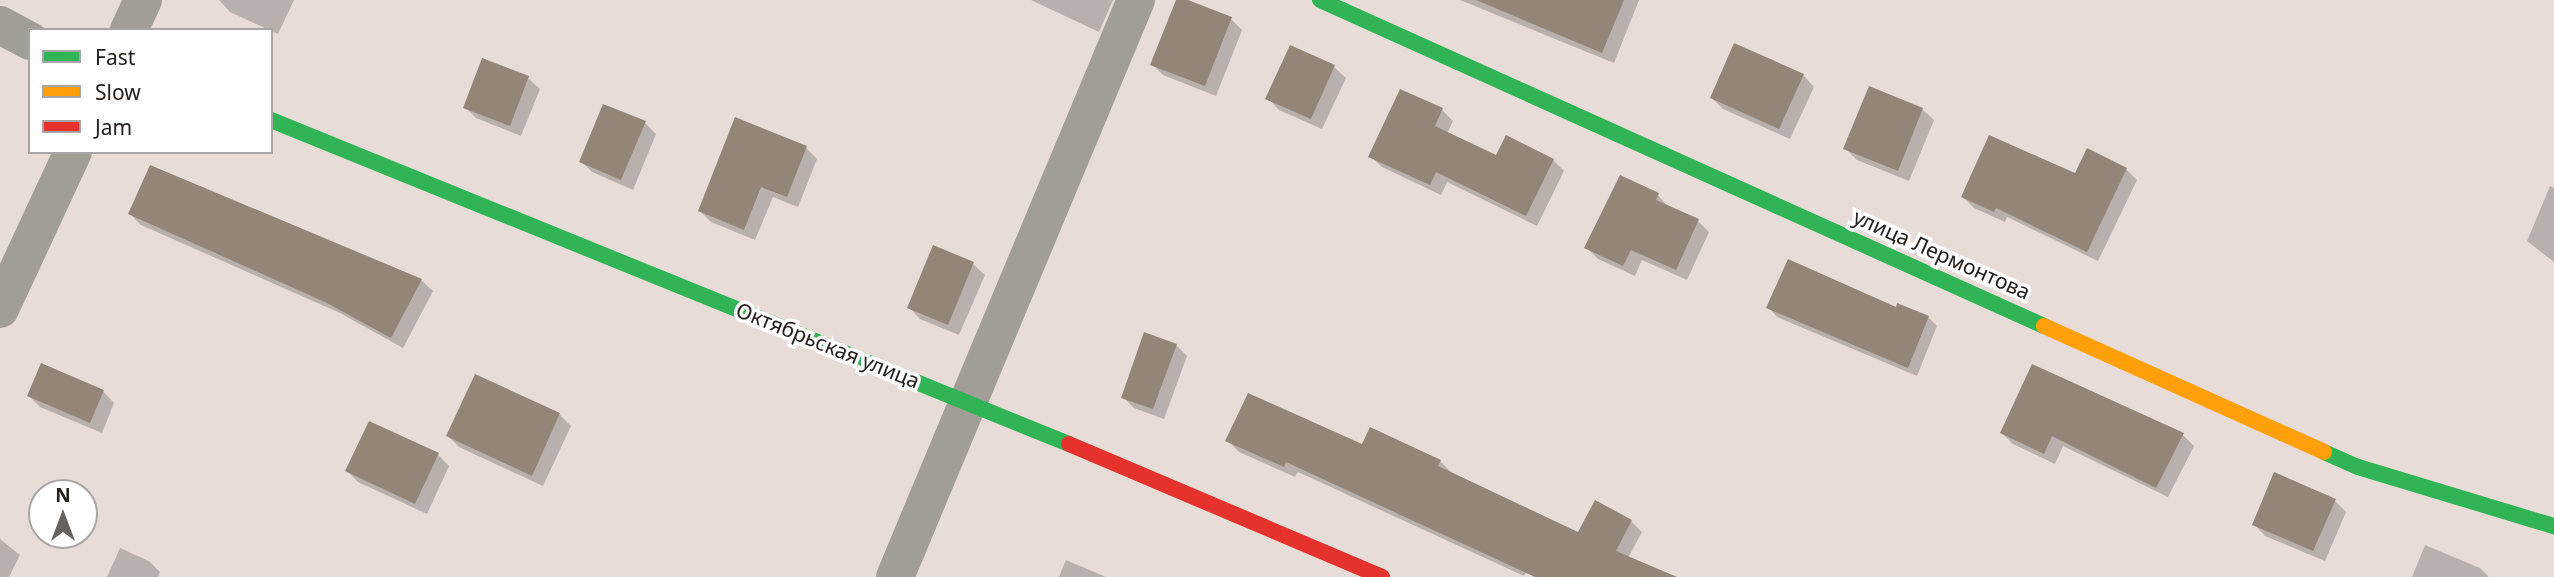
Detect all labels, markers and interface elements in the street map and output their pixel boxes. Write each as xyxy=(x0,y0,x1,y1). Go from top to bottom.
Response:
legend xyxy=(28,28,273,154)
text: Fast xyxy=(95,43,135,71)
text: Slow xyxy=(95,78,141,106)
text: Jam xyxy=(95,113,132,141)
street label: улица Лермонтова xyxy=(1850,204,2034,304)
street label: Октябрьская улица xyxy=(733,297,923,393)
north arrow xyxy=(28,479,98,549)
text: N xyxy=(55,482,71,508)

